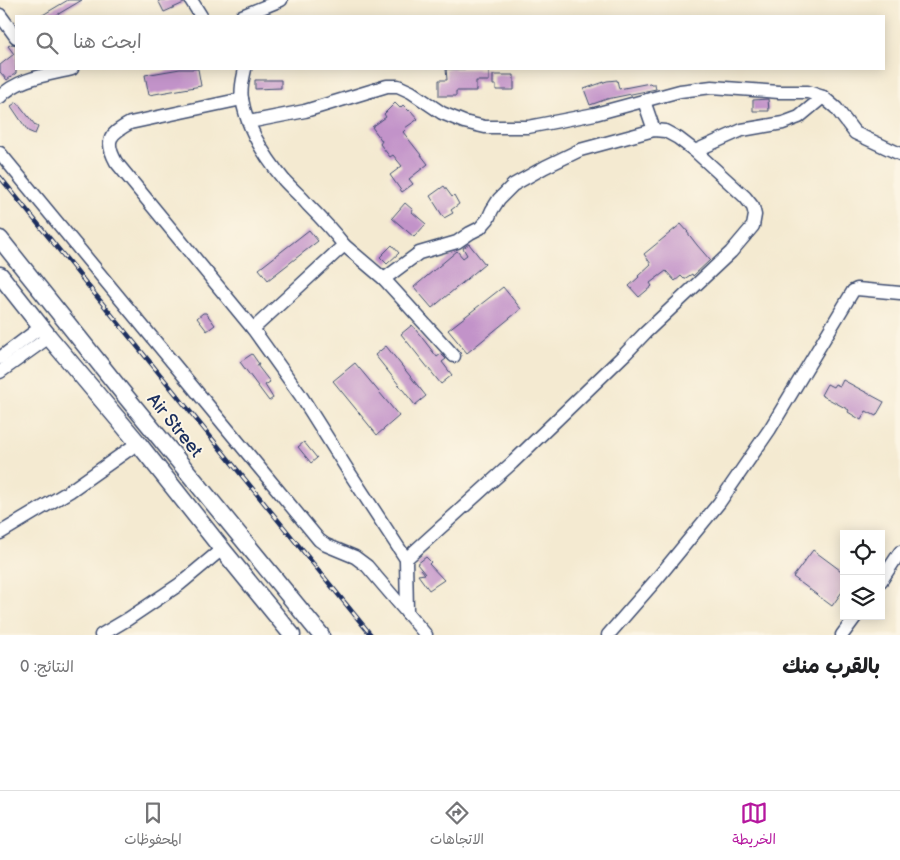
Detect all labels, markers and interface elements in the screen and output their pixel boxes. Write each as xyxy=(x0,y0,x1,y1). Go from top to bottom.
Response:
search box xyxy=(15,15,885,70)
icon: search xyxy=(33,29,61,57)
text: ابحث هنا xyxy=(73,31,142,54)
street label: Air Street xyxy=(143,389,207,462)
map controls xyxy=(840,530,885,620)
button: locate xyxy=(840,530,885,575)
button: layers xyxy=(840,575,885,620)
text: بالقرب منك xyxy=(782,654,880,679)
text: النتائج: 0 xyxy=(20,658,74,677)
tab: المحفوظات xyxy=(124,799,182,852)
tab: الاتجاهات xyxy=(430,799,484,852)
tab: الخريطة xyxy=(732,799,776,852)

